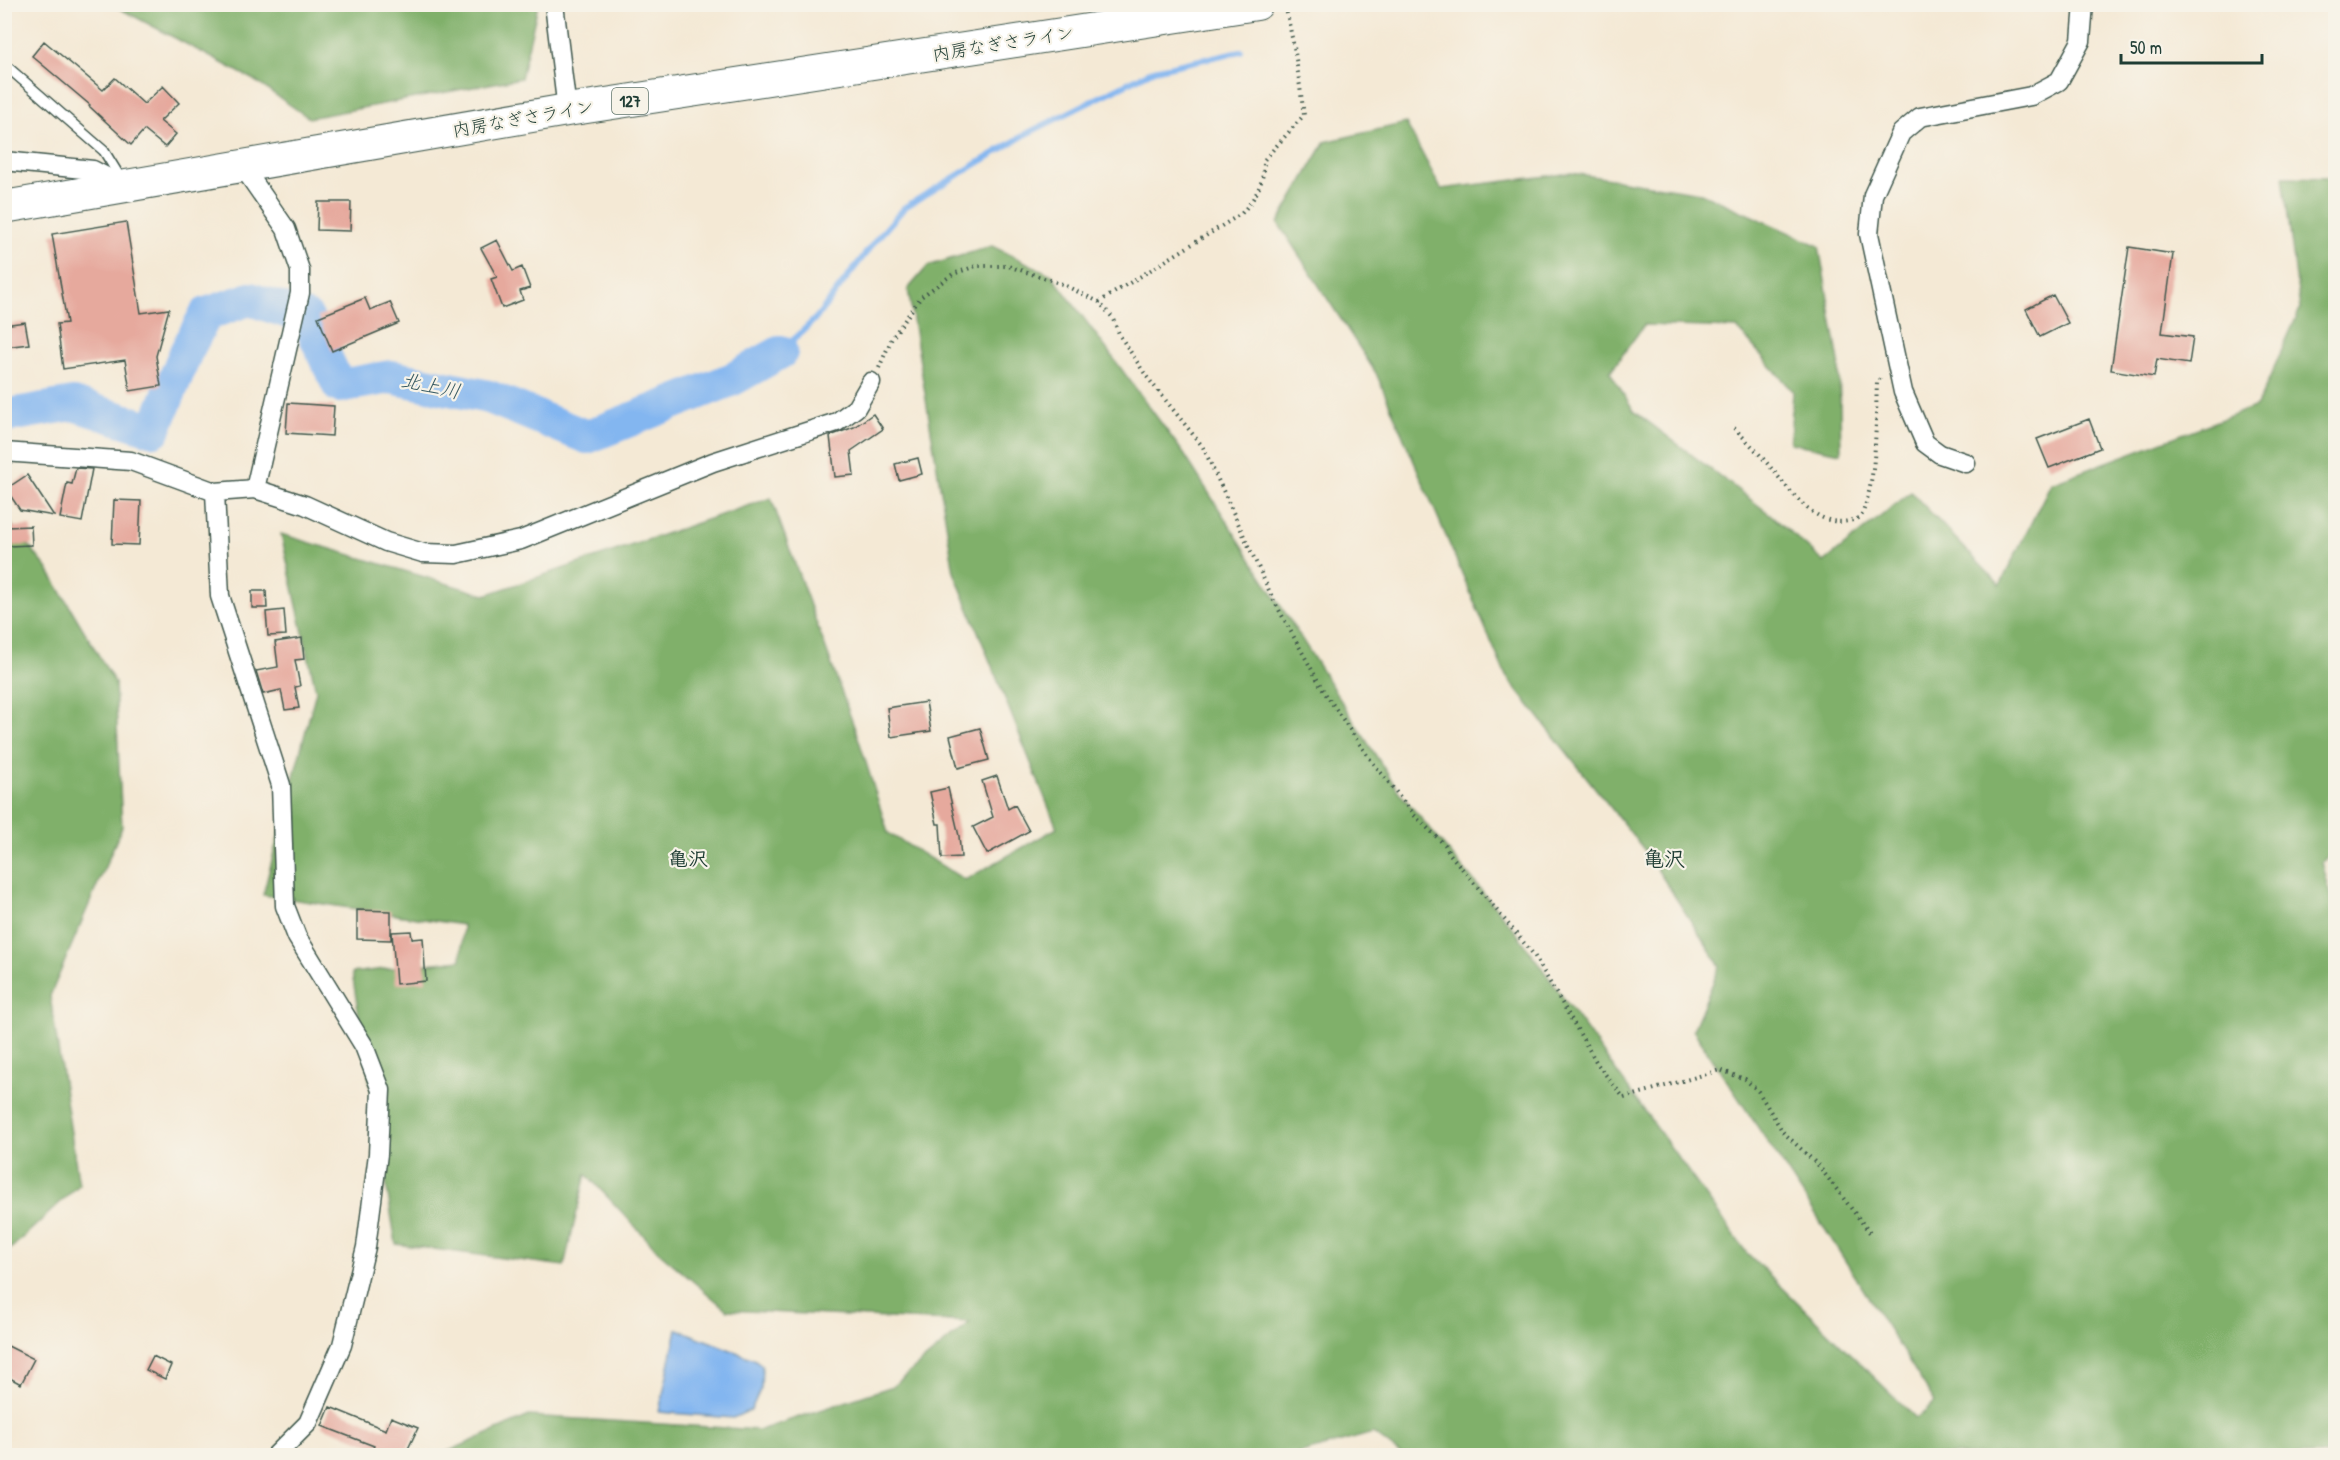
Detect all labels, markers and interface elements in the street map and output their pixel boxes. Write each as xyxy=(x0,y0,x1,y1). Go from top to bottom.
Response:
street label: 内房なぎさライン xyxy=(930,19,1076,67)
scale bar xyxy=(2121,27,2262,65)
text: 50 m xyxy=(2130,35,2162,60)
road number: 127 xyxy=(612,88,648,114)
street label: 内房なぎさライン xyxy=(450,93,596,143)
water label: 北上川 xyxy=(399,366,463,404)
district label: 亀沢 xyxy=(1643,844,1685,873)
district label: 亀沢 xyxy=(668,845,708,872)

